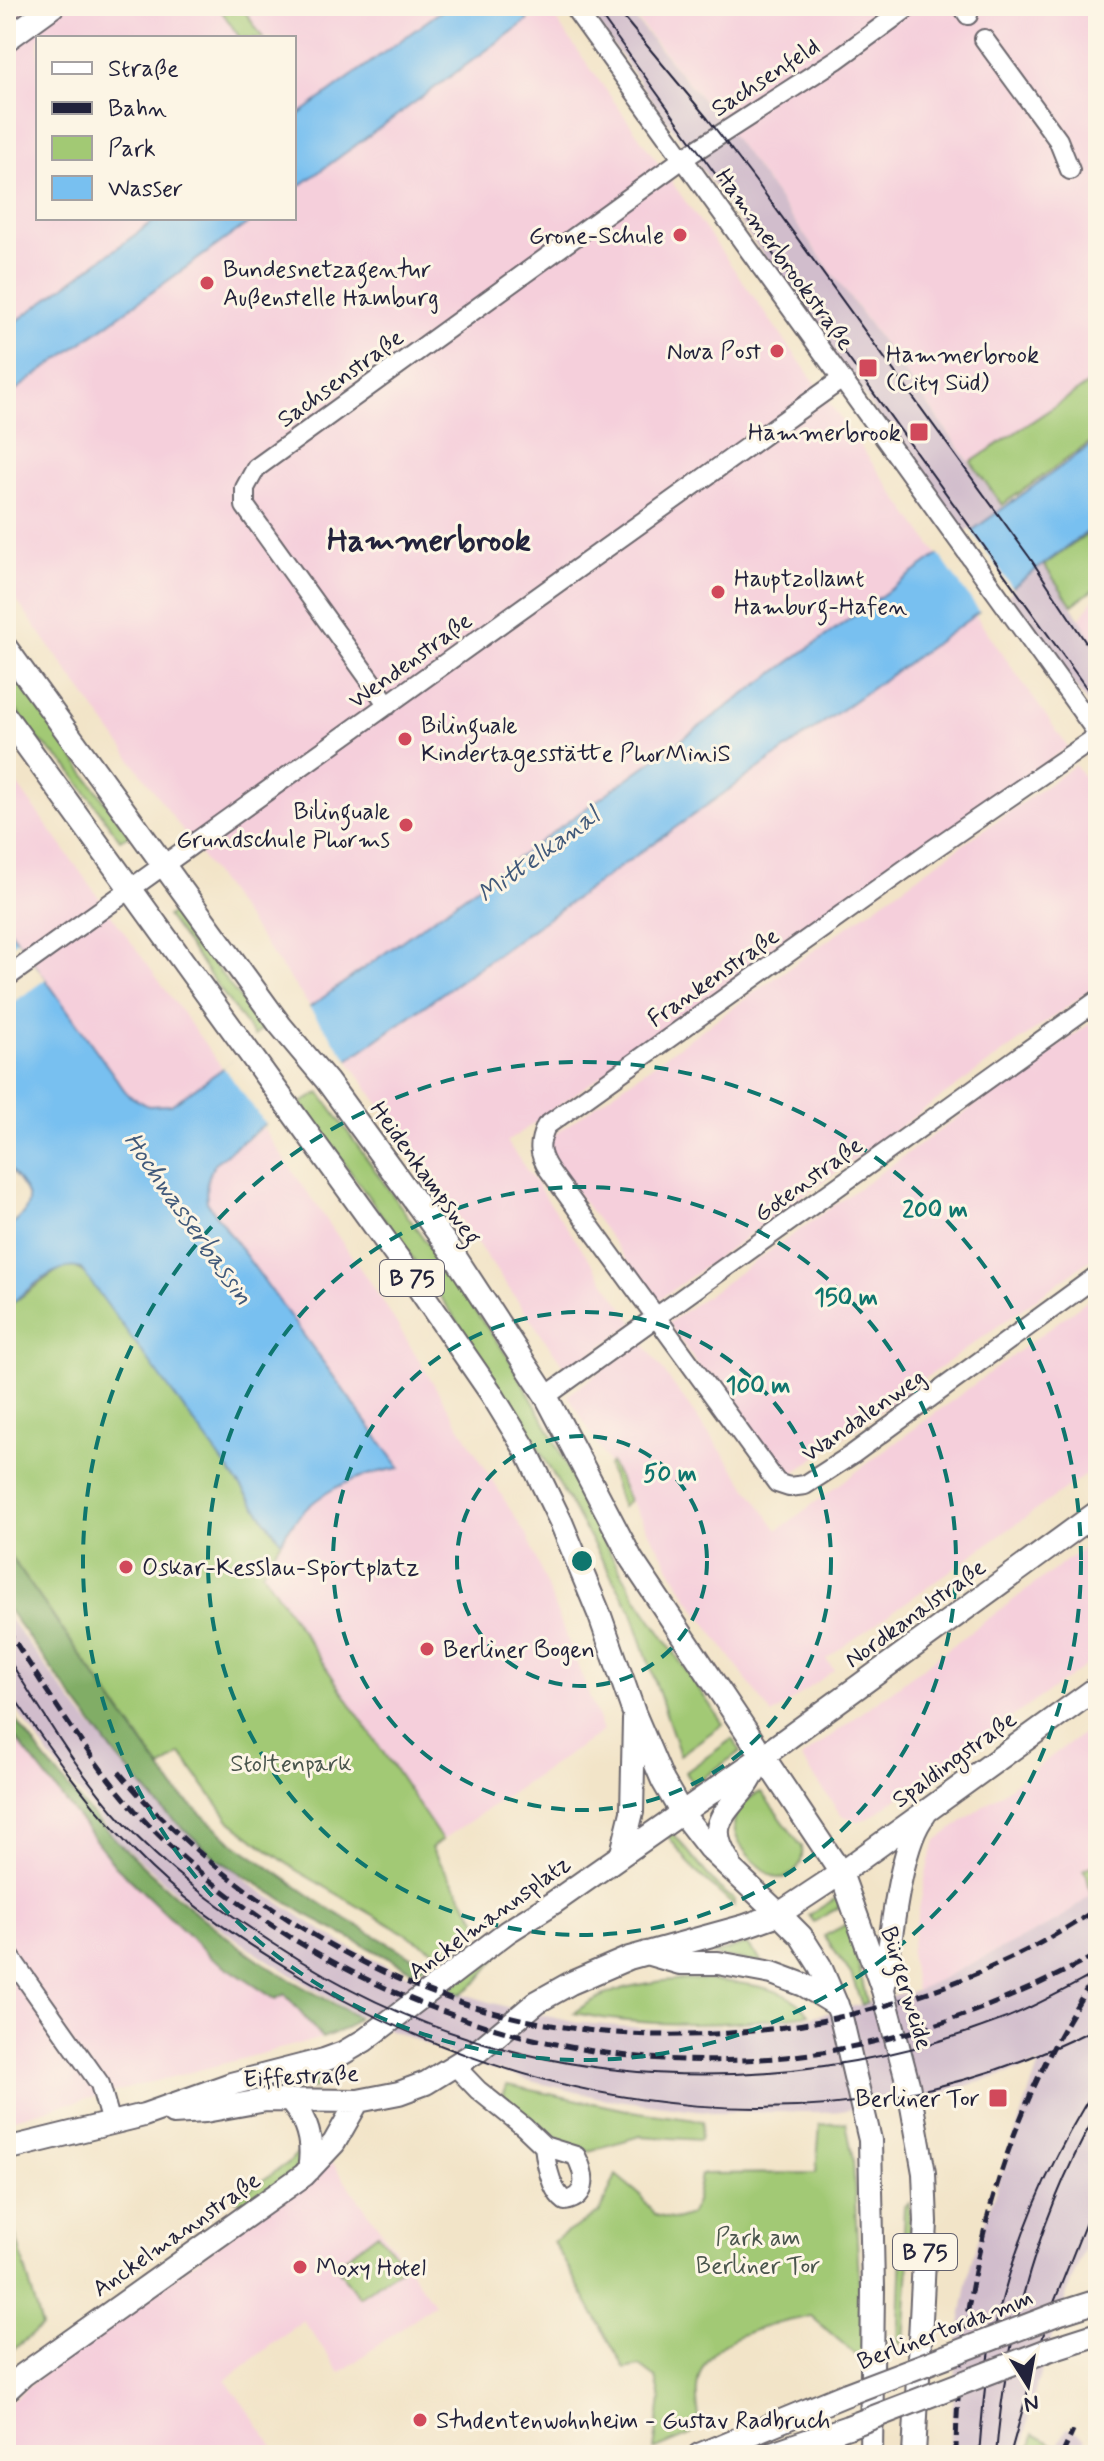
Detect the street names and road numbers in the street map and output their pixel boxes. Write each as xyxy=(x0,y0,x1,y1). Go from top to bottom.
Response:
street label: Sachsenfeld xyxy=(706,32,826,125)
street label: Hammerbrookstraße xyxy=(707,163,860,357)
street label: Sachsenstraße xyxy=(271,323,410,436)
street label: Wendenstraße xyxy=(343,606,479,717)
street label: Frankenstraße xyxy=(642,921,786,1035)
street label: Heidenkampsweg xyxy=(360,1096,488,1254)
street label: Gotenstraße xyxy=(748,1130,870,1230)
road number: B 75 xyxy=(380,1260,444,1296)
street label: Wandalenweg xyxy=(796,1362,932,1470)
street label: Nordkanalstraße xyxy=(839,1552,993,1676)
street label: Spaldingstraße xyxy=(886,1704,1025,1817)
street label: Anckelmannsplatz xyxy=(403,1849,577,1988)
street label: Bürgerweide xyxy=(869,1923,939,2055)
street label: Eiffestraße xyxy=(243,2059,360,2096)
street label: Anckelmannstraße xyxy=(87,2165,267,2305)
road number: B 75 xyxy=(893,2234,957,2270)
street label: Berlinertordamm xyxy=(853,2283,1038,2378)

